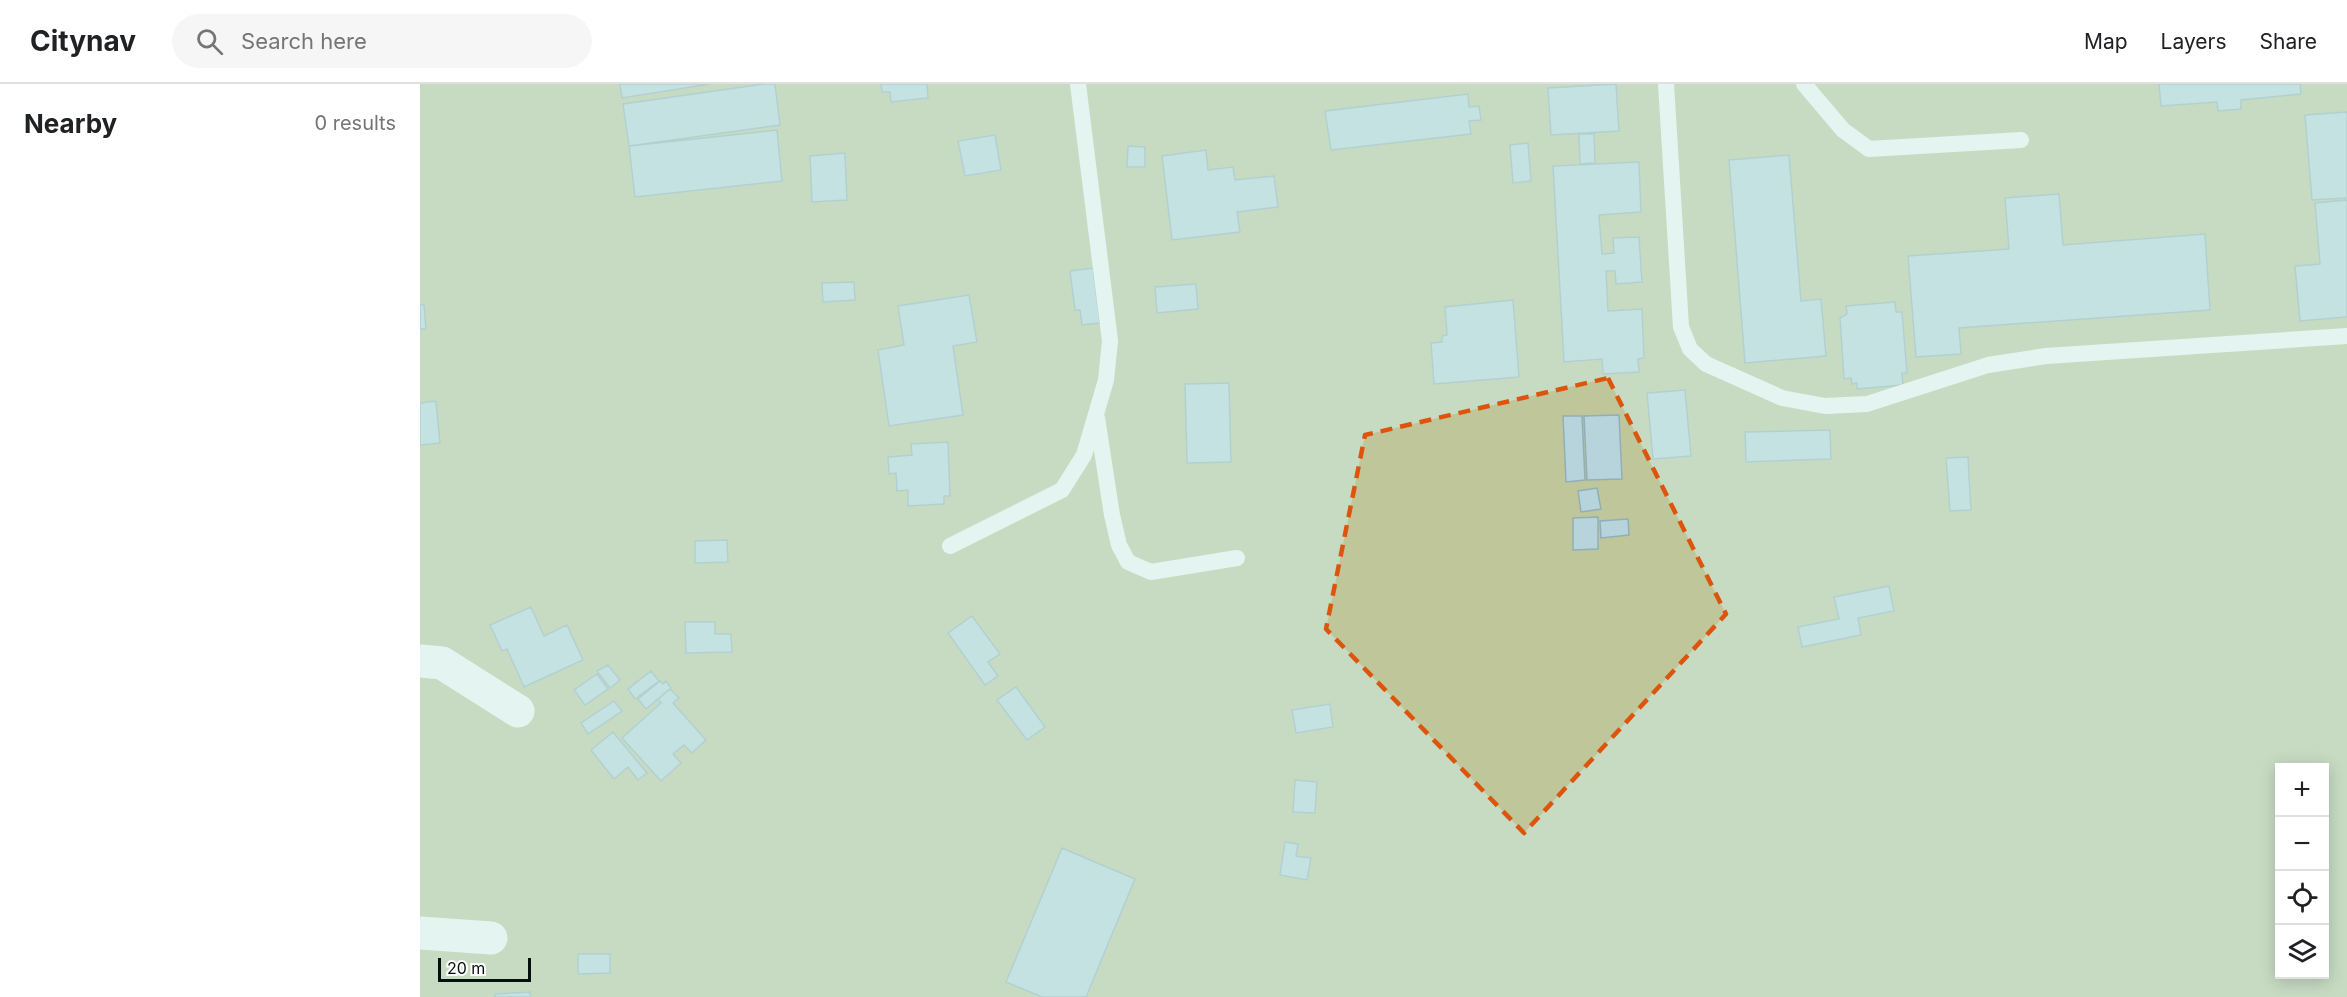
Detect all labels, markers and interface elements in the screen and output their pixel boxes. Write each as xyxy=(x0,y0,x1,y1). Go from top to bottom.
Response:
search box xyxy=(172,14,592,68)
text: Citynav xyxy=(30,24,136,58)
icon: search xyxy=(193,25,226,58)
text: Search here xyxy=(241,28,367,54)
text: Map xyxy=(2084,29,2128,54)
text: Layers xyxy=(2161,29,2227,54)
text: Share xyxy=(2260,29,2317,54)
text: Nearby xyxy=(24,108,117,139)
text: 0 results xyxy=(314,111,396,135)
map controls xyxy=(2275,763,2329,979)
button: + xyxy=(2275,763,2329,817)
button: − xyxy=(2275,817,2329,871)
button: locate xyxy=(2275,871,2329,925)
button: layers xyxy=(2275,925,2329,979)
scale bar xyxy=(438,955,531,982)
text: 20 m xyxy=(447,958,485,978)

